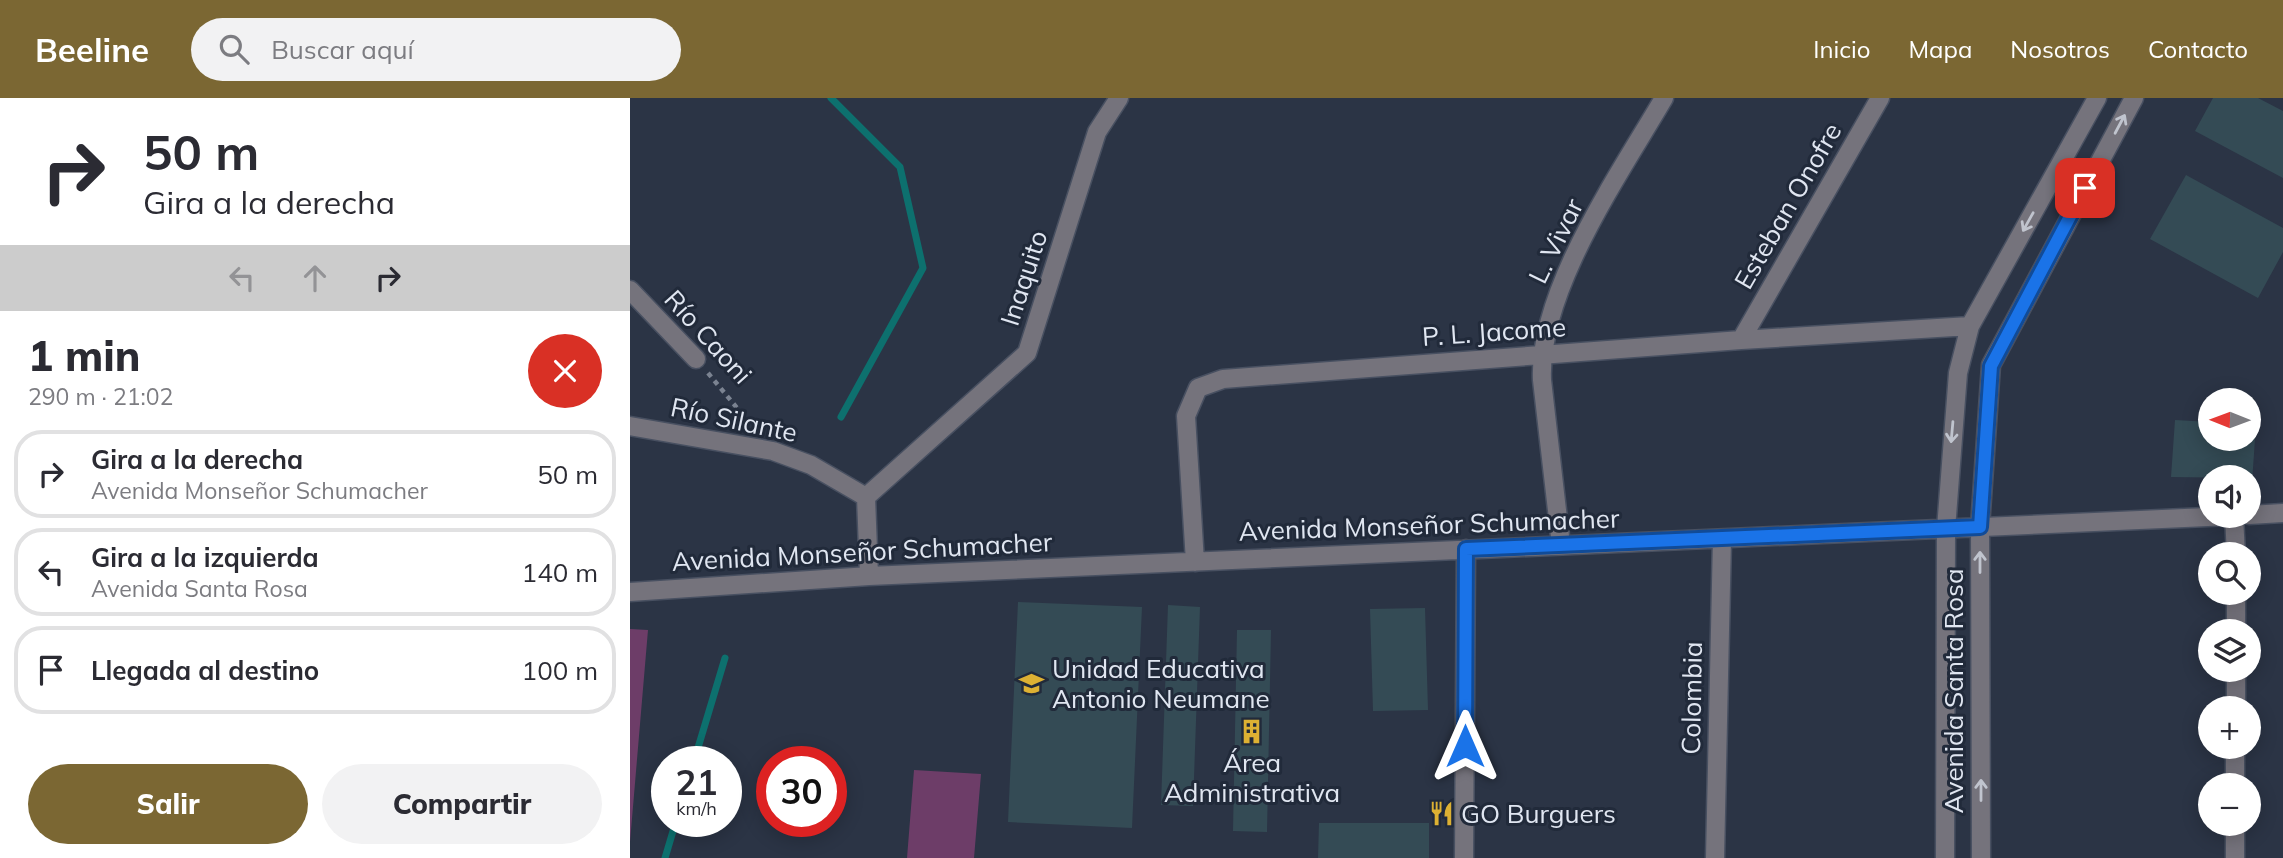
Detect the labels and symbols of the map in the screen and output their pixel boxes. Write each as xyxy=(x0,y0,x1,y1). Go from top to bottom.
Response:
one-way arrow xyxy=(2113,115,2127,135)
street label: Esteban Onofre xyxy=(1727,117,1848,295)
pin xyxy=(2055,158,2115,218)
street label: L. Vivar xyxy=(1521,193,1590,289)
one-way arrow xyxy=(2021,211,2034,232)
street label: Inaquito xyxy=(993,226,1054,330)
street label: Río Caoni xyxy=(658,283,759,390)
street label: P. L. Jacome xyxy=(1421,310,1567,353)
north arrow xyxy=(2198,388,2261,452)
street label: Río Silante xyxy=(668,390,800,449)
one-way arrow xyxy=(1945,421,1958,443)
street label: Avenida Monseñor Schumacher xyxy=(1238,501,1620,548)
street label: Avenida Monseñor Schumacher xyxy=(671,525,1054,578)
one-way arrow xyxy=(1973,551,1987,574)
street label: Avenida Santa Rosa xyxy=(1937,568,1970,814)
street label: Colombia xyxy=(1674,641,1709,755)
place label: Unidad Educativa Antonio Neumane xyxy=(1052,652,1270,715)
school or university icon: Unidad Educativa Antonio Neumane xyxy=(1018,670,1046,698)
position arrow xyxy=(1428,709,1502,783)
building icon: Área Administrativa xyxy=(1238,717,1266,745)
speed limit sign: 30 xyxy=(756,746,847,837)
place label: Área Administrativa xyxy=(1164,746,1340,809)
one-way arrow xyxy=(1974,779,1988,802)
place label: GO Burguers xyxy=(1461,797,1616,830)
restaurant icon: GO Burguers xyxy=(1427,800,1455,828)

